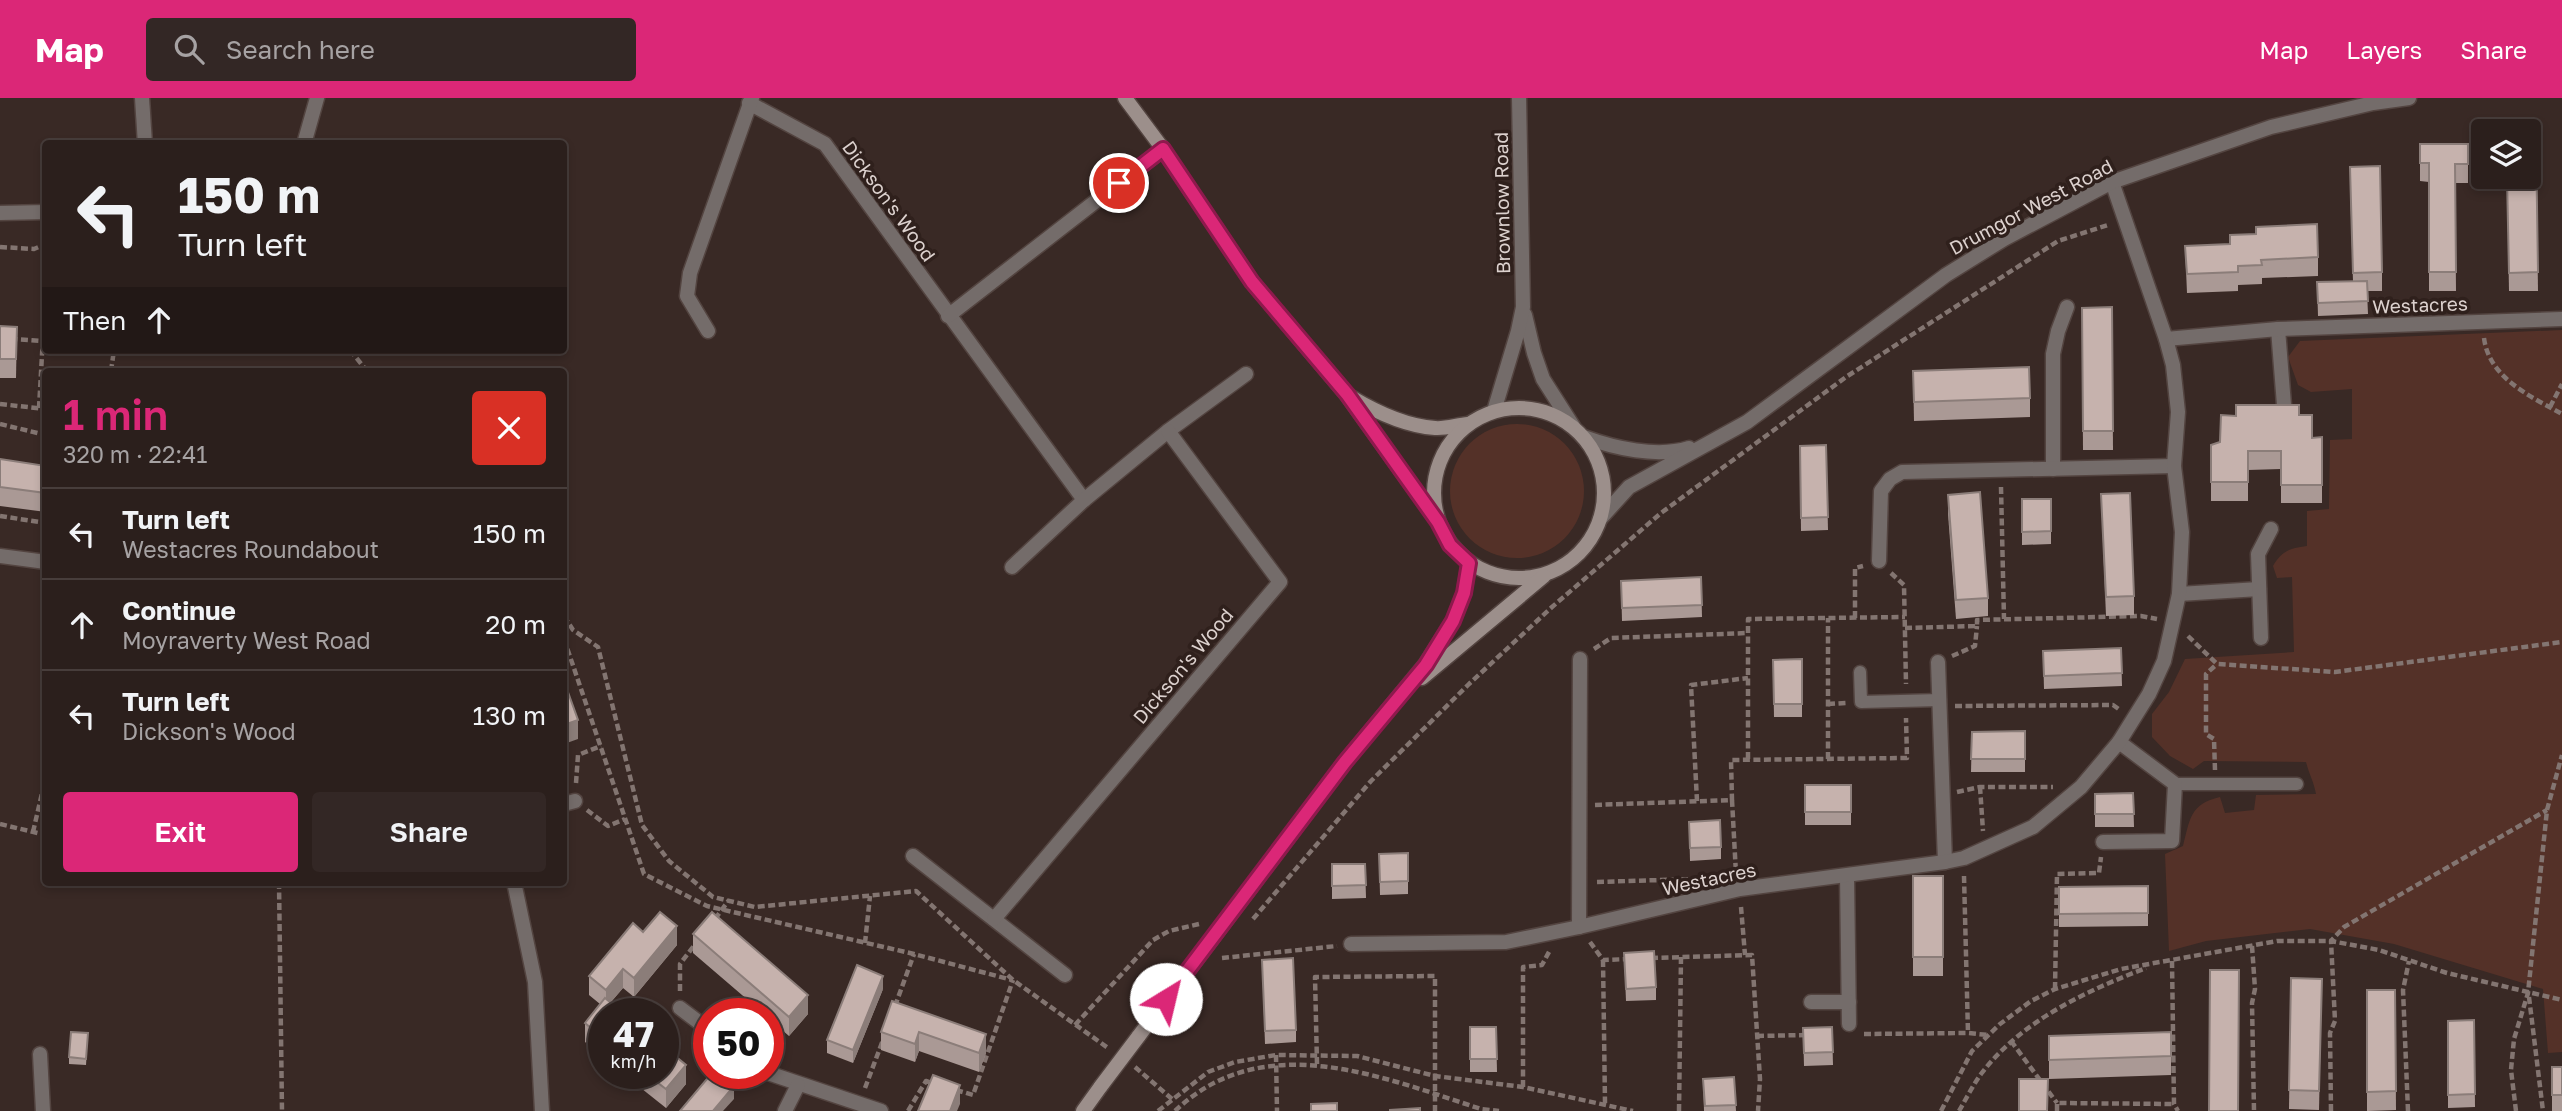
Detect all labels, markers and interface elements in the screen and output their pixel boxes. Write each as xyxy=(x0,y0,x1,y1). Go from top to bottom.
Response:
search box xyxy=(146,18,636,81)
text: Map xyxy=(35,30,104,69)
icon: search xyxy=(170,30,208,68)
text: Search here xyxy=(226,34,375,65)
text: Map xyxy=(2259,35,2308,64)
text: Layers xyxy=(2346,35,2422,64)
text: Share xyxy=(2460,35,2527,64)
map controls xyxy=(2471,119,2541,189)
button: layers xyxy=(2471,119,2541,189)
street label: Brownlow Road xyxy=(1489,132,1514,274)
street label: Dickson's Wood xyxy=(838,136,941,265)
pin xyxy=(1089,153,1149,213)
street label: Drumgor West Road xyxy=(1945,154,2116,259)
icon: arrive xyxy=(1100,164,1138,202)
text: 150 m xyxy=(178,165,320,224)
icon: left xyxy=(63,168,154,259)
text: Turn left xyxy=(178,225,307,263)
street label: Westacres xyxy=(2372,291,2468,318)
icon: ahead xyxy=(140,301,178,339)
text: Then xyxy=(63,305,126,336)
text: 1 min xyxy=(63,389,168,439)
button: close xyxy=(472,391,546,465)
text: 320 m · 22:41 xyxy=(63,440,207,468)
text: Turn left xyxy=(122,504,230,535)
icon: left xyxy=(63,515,101,553)
text: 150 m xyxy=(473,518,546,549)
text: Westacres Roundabout xyxy=(122,535,379,563)
text: Continue xyxy=(122,595,236,626)
street label: Dickson's Wood xyxy=(1128,603,1238,728)
icon: ahead xyxy=(63,606,101,644)
text: 20 m xyxy=(485,609,546,640)
text: Moyraverty West Road xyxy=(122,626,371,654)
text: Turn left xyxy=(122,686,230,717)
icon: left xyxy=(63,697,101,735)
text: 130 m xyxy=(473,700,546,731)
text: Dickson's Wood xyxy=(122,717,296,745)
button: Exit xyxy=(63,792,298,872)
button: Share xyxy=(312,792,546,872)
street label: Westacres xyxy=(1660,857,1758,900)
position arrow xyxy=(1129,962,1203,1036)
speed limit sign: 50 xyxy=(693,998,784,1089)
text: 47 xyxy=(613,1013,654,1055)
text: km/h xyxy=(611,1050,656,1072)

